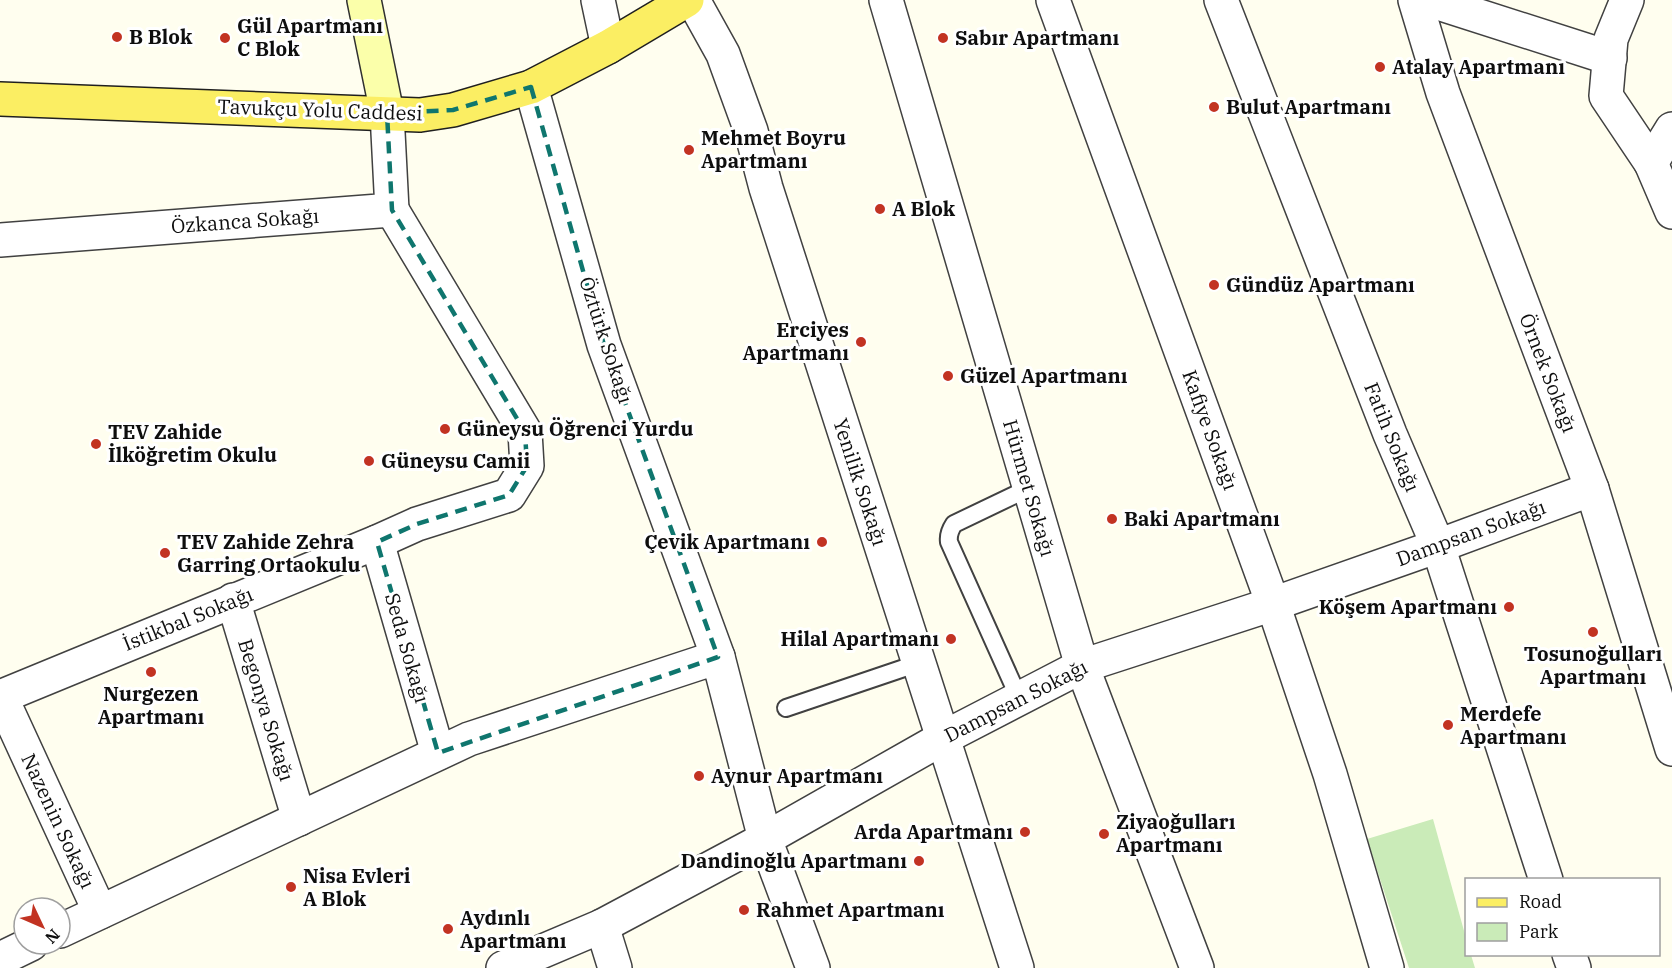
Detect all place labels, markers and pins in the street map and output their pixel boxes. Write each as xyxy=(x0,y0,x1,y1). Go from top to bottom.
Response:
place label: Gül Apartmanı C Blok xyxy=(237,12,383,62)
place label: B Blok xyxy=(129,23,193,50)
place label: Sabır Apartmanı xyxy=(955,24,1119,51)
marker: B Blok xyxy=(110,30,124,44)
marker: Gül Apartmanı C Blok xyxy=(218,31,232,45)
marker: Sabır Apartmanı xyxy=(936,31,950,45)
place label: Atalay Apartmanı xyxy=(1392,53,1565,80)
marker: Atalay Apartmanı xyxy=(1373,60,1387,74)
place label: Bulut Apartmanı xyxy=(1226,93,1391,120)
marker: Bulut Apartmanı xyxy=(1207,100,1221,114)
place label: Mehmet Boyru Apartmanı xyxy=(701,124,846,174)
marker: Mehmet Boyru Apartmanı xyxy=(682,143,696,157)
place label: A Blok xyxy=(892,195,956,222)
marker: A Blok xyxy=(873,202,887,216)
place label: Gündüz Apartmanı xyxy=(1226,271,1415,298)
marker: Gündüz Apartmanı xyxy=(1207,278,1221,292)
place label: Erciyes Apartmanı xyxy=(743,316,849,366)
marker: Erciyes Apartmanı xyxy=(854,335,868,349)
place label: Güzel Apartmanı xyxy=(960,362,1128,389)
marker: Güzel Apartmanı xyxy=(941,369,955,383)
place label: Güneysu Öğrenci Yurdu xyxy=(457,415,693,442)
place label: TEV Zahide İlköğretim Okulu xyxy=(108,418,277,468)
marker: Güneysu Öğrenci Yurdu xyxy=(438,422,452,436)
marker: TEV Zahide İlköğretim Okulu xyxy=(89,437,103,451)
place label: Güneysu Camii xyxy=(381,447,530,474)
marker: Güneysu Camii xyxy=(362,454,376,468)
place label: Baki Apartmanı xyxy=(1124,505,1280,532)
marker: Baki Apartmanı xyxy=(1105,512,1119,526)
place label: TEV Zahide Zehra Garring Ortaokulu xyxy=(177,528,361,578)
place label: Çevik Apartmanı xyxy=(644,528,810,555)
marker: Çevik Apartmanı xyxy=(815,535,829,549)
marker: TEV Zahide Zehra Garring Ortaokulu xyxy=(158,546,172,560)
place label: Köşem Apartmanı xyxy=(1319,593,1497,620)
marker: Köşem Apartmanı xyxy=(1502,600,1516,614)
place label: Hilal Apartmanı xyxy=(780,625,939,652)
marker: Tosunoğulları Apartmanı xyxy=(1586,625,1600,639)
marker: Hilal Apartmanı xyxy=(944,632,958,646)
place label: Tosunoğulları Apartmanı xyxy=(1524,640,1663,690)
marker: Nurgezen Apartmanı xyxy=(144,665,158,679)
place label: Nurgezen Apartmanı xyxy=(98,680,205,730)
place label: Merdefe Apartmanı xyxy=(1460,700,1567,750)
marker: Merdefe Apartmanı xyxy=(1441,718,1455,732)
place label: Aynur Apartmanı xyxy=(711,762,883,789)
marker: Aynur Apartmanı xyxy=(692,769,706,783)
place label: Ziyaoğulları Apartmanı xyxy=(1116,808,1236,858)
place label: Arda Apartmanı xyxy=(854,818,1013,845)
marker: Arda Apartmanı xyxy=(1018,825,1032,839)
marker: Ziyaoğulları Apartmanı xyxy=(1097,827,1111,841)
place label: Dandinoğlu Apartmanı xyxy=(681,847,907,874)
marker: Dandinoğlu Apartmanı xyxy=(912,854,926,868)
place label: Nisa Evleri A Blok xyxy=(303,862,411,912)
marker: Nisa Evleri A Blok xyxy=(284,880,298,894)
place label: Rahmet Apartmanı xyxy=(756,896,945,923)
marker: Rahmet Apartmanı xyxy=(737,903,751,917)
place label: Aydınlı Apartmanı xyxy=(460,904,567,954)
marker: Aydınlı Apartmanı xyxy=(441,922,455,936)

